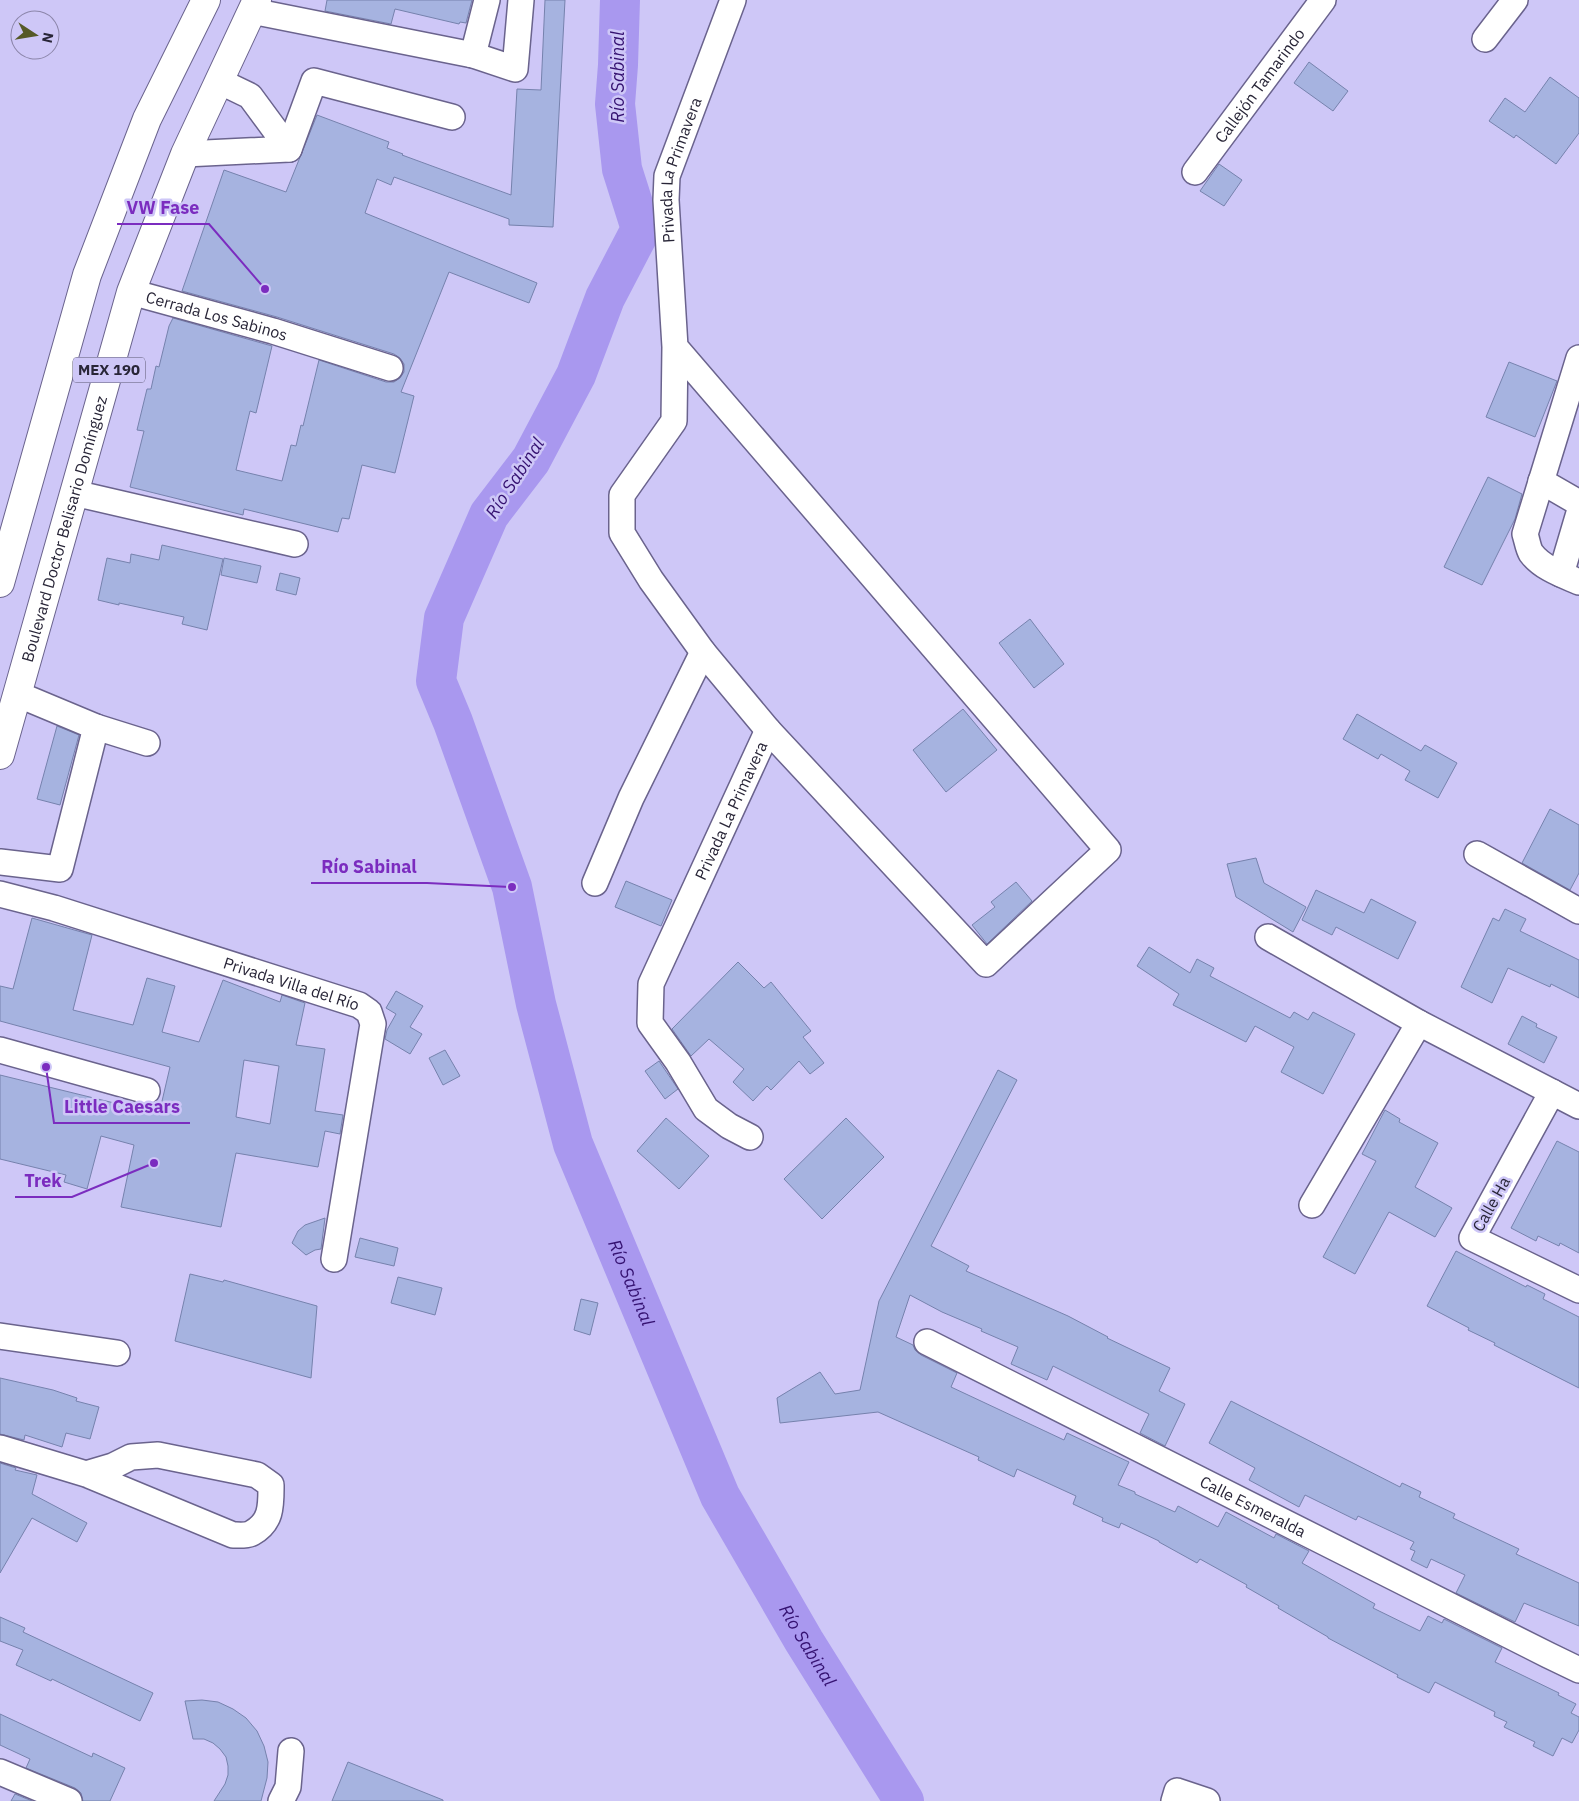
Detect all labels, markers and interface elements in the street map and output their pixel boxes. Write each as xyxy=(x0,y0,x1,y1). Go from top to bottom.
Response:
north arrow xyxy=(10,10,60,60)
street label: Callejón Tamarindo xyxy=(1210,24,1309,147)
text: N xyxy=(38,31,58,45)
water label: Río Sabinal xyxy=(606,31,629,123)
street label: Privada La Primavera xyxy=(656,94,706,244)
callout: VW Fase xyxy=(117,191,209,224)
text: VW Fase xyxy=(127,196,199,219)
street label: Cerrada Los Sabinos xyxy=(144,287,290,345)
road number: MEX 190 xyxy=(73,358,145,382)
street label: Boulevard Doctor Belisario Domínguez xyxy=(17,394,111,664)
water label: Río Sabinal xyxy=(480,433,549,522)
street label: Privada La Primavera xyxy=(690,738,772,883)
callout: Río Sabinal xyxy=(311,850,427,883)
text: Río Sabinal xyxy=(321,855,417,878)
street label: Privada Villa del Río xyxy=(221,953,362,1015)
callout: Little Caesars xyxy=(54,1090,190,1123)
text: Little Caesars xyxy=(64,1095,180,1118)
callout: Trek xyxy=(15,1164,72,1197)
text: Trek xyxy=(24,1169,62,1192)
street label: Calle Ha xyxy=(1468,1173,1514,1235)
water label: Río Sabinal xyxy=(603,1236,660,1329)
street label: Calle Esmeralda xyxy=(1197,1471,1310,1542)
water label: Río Sabinal xyxy=(774,1600,841,1690)

